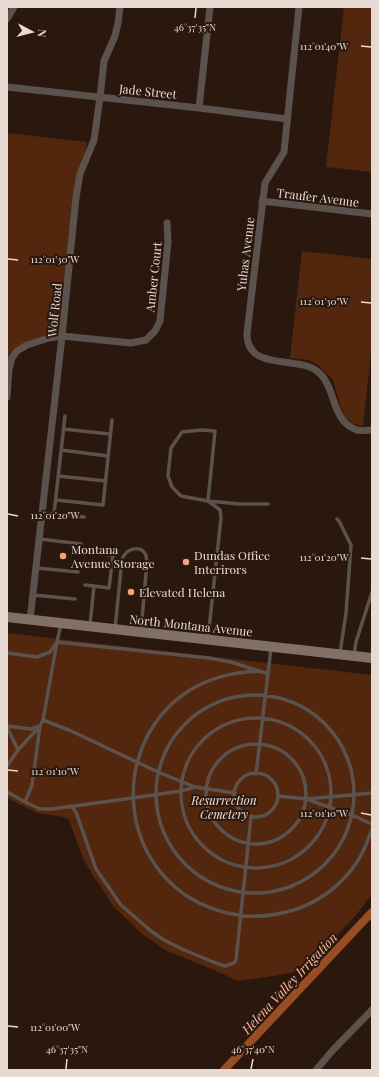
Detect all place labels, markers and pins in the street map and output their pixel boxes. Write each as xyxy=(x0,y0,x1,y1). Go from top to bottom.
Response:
place label: Montana Avenue Storage xyxy=(70,541,155,571)
place label: Dundas Office Interirors xyxy=(194,547,270,577)
marker: Montana Avenue Storage xyxy=(58,551,68,561)
marker: Dundas Office Interirors xyxy=(181,557,191,567)
place label: Elevated Helena xyxy=(139,584,225,600)
marker: Elevated Helena xyxy=(126,587,136,597)

